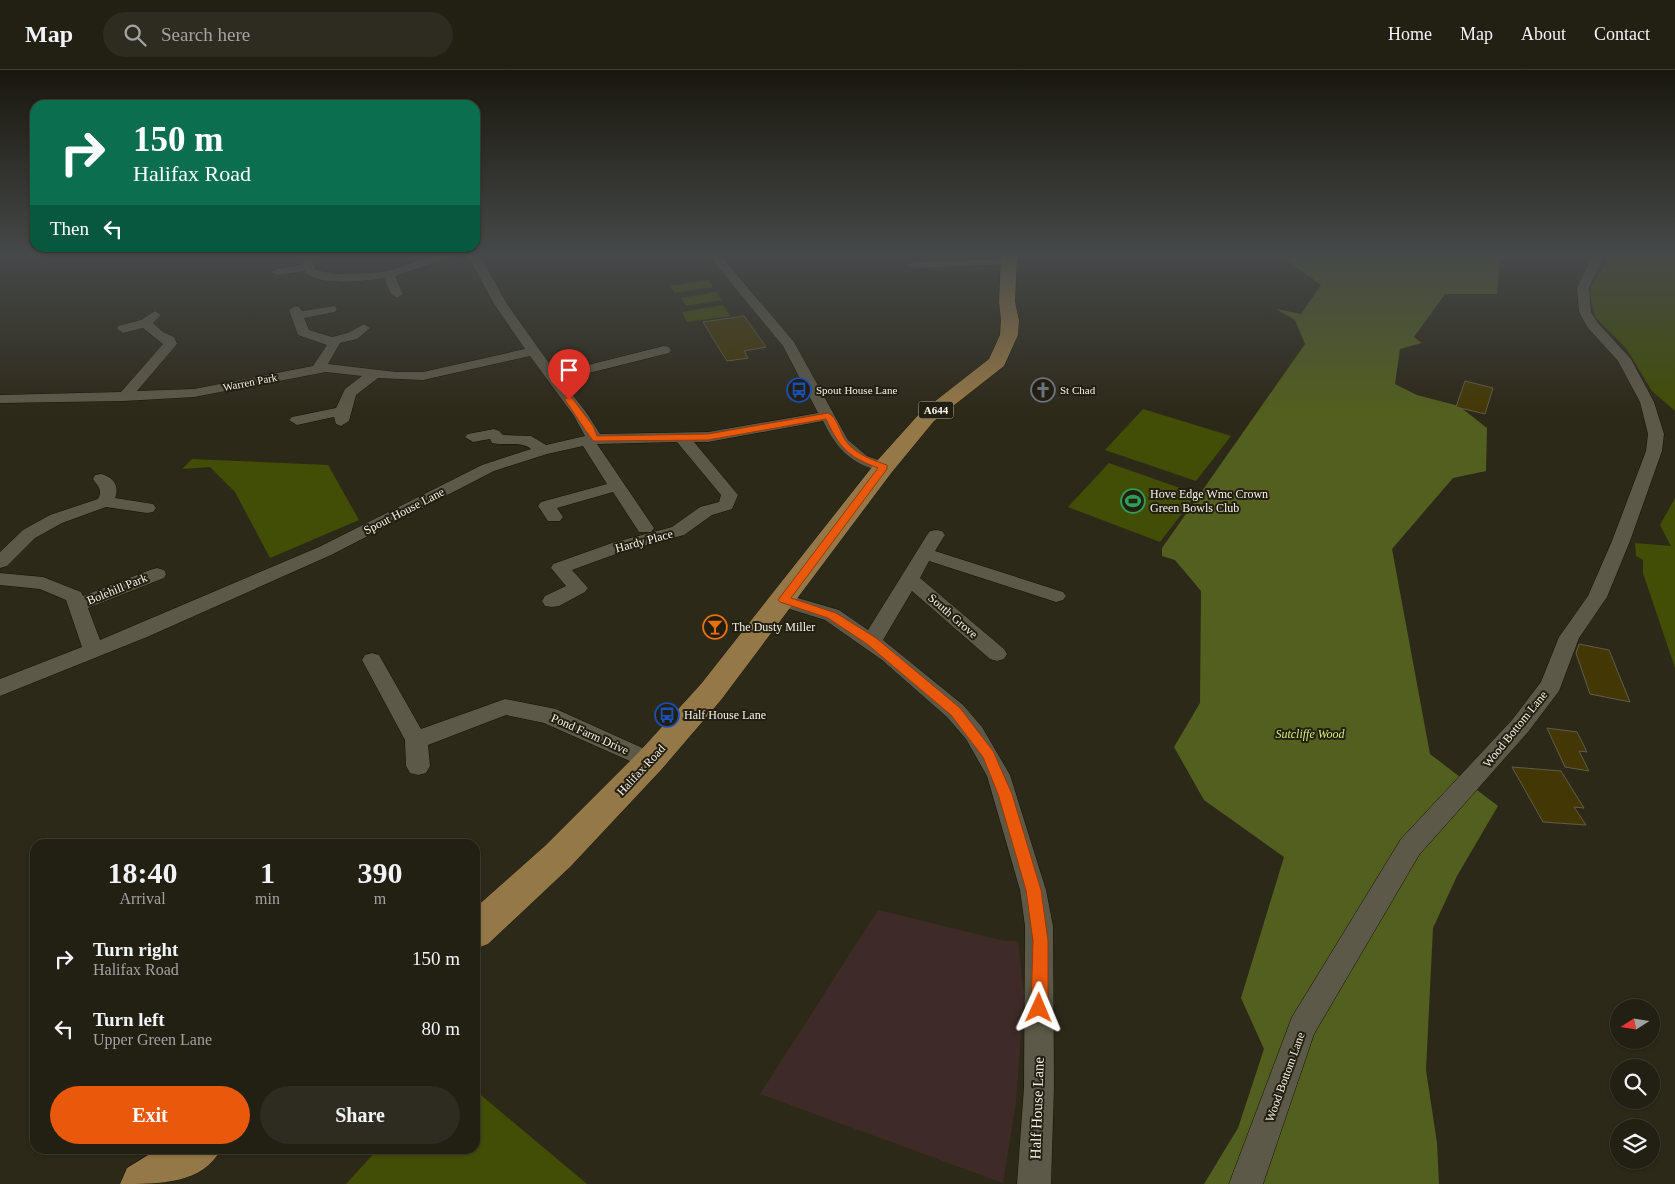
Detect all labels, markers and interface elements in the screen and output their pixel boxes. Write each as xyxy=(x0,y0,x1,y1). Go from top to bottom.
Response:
search box xyxy=(103,12,453,57)
text: Map xyxy=(25,21,73,47)
icon: search xyxy=(121,21,149,49)
text: Search here xyxy=(161,24,250,45)
text: Home xyxy=(1388,24,1432,44)
text: Map xyxy=(1460,24,1493,44)
text: About xyxy=(1521,24,1566,44)
text: Contact xyxy=(1594,24,1650,44)
icon: right xyxy=(50,120,115,185)
text: 150 m xyxy=(133,120,223,159)
text: Halifax Road xyxy=(133,161,251,186)
icon: left xyxy=(99,215,127,243)
text: Then xyxy=(50,218,89,239)
pin xyxy=(548,349,590,400)
icon: arrive xyxy=(555,356,583,384)
street label: Warren Park xyxy=(222,371,279,393)
bus stop icon: Spout House Lane xyxy=(786,377,812,403)
church icon: St Chad xyxy=(1030,377,1056,403)
place label: Spout House Lane xyxy=(816,384,897,396)
place label: St Chad xyxy=(1060,384,1096,396)
road number: A644 xyxy=(918,402,954,418)
street label: Spout House Lane xyxy=(361,485,447,537)
place label: Hove Edge Wmc Crown Green Bowls Club xyxy=(1150,487,1268,515)
sports icon: Hove Edge Wmc Crown Green Bowls Club xyxy=(1120,488,1146,514)
street label: Hardy Place xyxy=(614,527,674,555)
street label: Bolehill Park xyxy=(85,571,149,607)
street label: South Grove xyxy=(925,591,981,641)
bar icon: The Dusty Miller xyxy=(702,614,728,640)
place label: The Dusty Miller xyxy=(732,620,815,634)
street label: Wood Bottom Lane xyxy=(1480,688,1550,770)
bus stop icon: Half House Lane xyxy=(654,702,680,728)
place label: Half House Lane xyxy=(684,708,766,722)
street label: Pond Farm Drive xyxy=(549,711,631,757)
park label: Sutcliffe Wood xyxy=(1275,727,1346,741)
street label: Halifax Road xyxy=(614,742,668,798)
text: 18:40 xyxy=(108,856,178,889)
text: 1 xyxy=(260,856,275,889)
text: 390 xyxy=(357,856,402,889)
text: Arrival xyxy=(119,890,166,907)
text: min xyxy=(255,890,280,907)
text: m xyxy=(374,890,386,907)
text: Turn right xyxy=(93,939,178,960)
icon: right xyxy=(50,945,78,973)
text: 150 m xyxy=(412,948,460,969)
text: Halifax Road xyxy=(93,961,179,978)
position arrow xyxy=(1012,981,1064,1033)
north arrow xyxy=(1610,999,1660,1049)
map controls xyxy=(1610,999,1660,1169)
text: Turn left xyxy=(93,1009,165,1030)
icon: left xyxy=(50,1015,78,1043)
text: 80 m xyxy=(421,1018,460,1039)
street label: Wood Bottom Lane xyxy=(1262,1030,1308,1124)
text: Upper Green Lane xyxy=(93,1031,212,1048)
street label: Half House Lane xyxy=(1027,1056,1047,1159)
button: search xyxy=(1610,1059,1660,1109)
button: Exit xyxy=(50,1086,250,1144)
button: Share xyxy=(260,1086,460,1144)
button: layers xyxy=(1610,1119,1660,1169)

